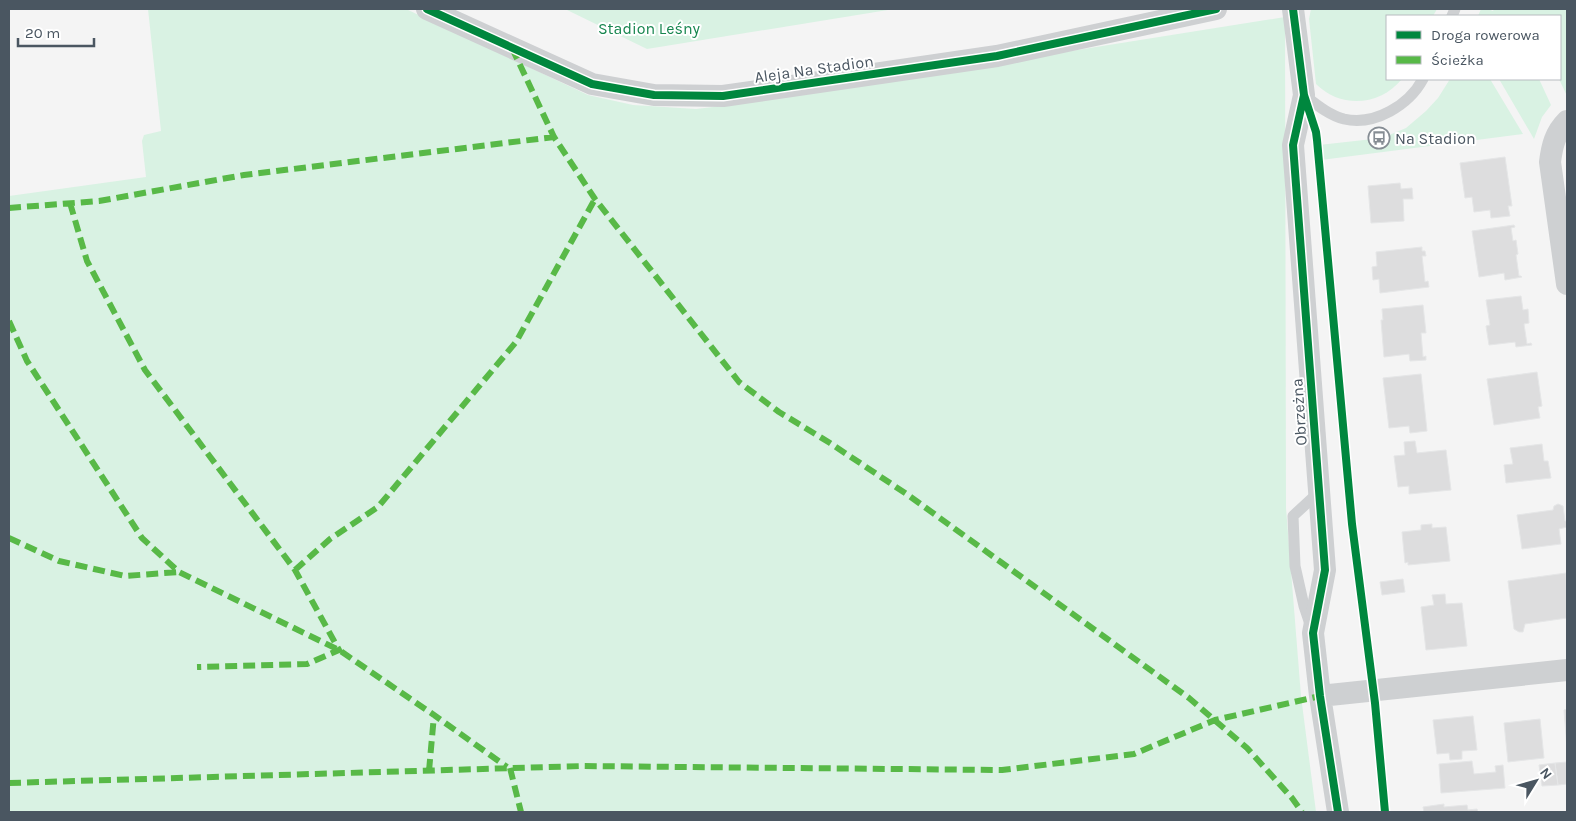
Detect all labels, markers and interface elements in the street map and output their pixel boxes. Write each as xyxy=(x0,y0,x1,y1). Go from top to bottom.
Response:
scale bar xyxy=(18,15,94,47)
legend xyxy=(1386,15,1561,80)
park label: Stadion Leśny xyxy=(598,19,701,38)
text: 20 m xyxy=(25,24,60,42)
text: Droga rowerowa xyxy=(1431,26,1540,44)
street label: Aleja Na Stadion xyxy=(753,51,875,87)
text: Ścieżka xyxy=(1431,51,1484,69)
bus stop icon: Na Stadion xyxy=(1367,126,1391,150)
place label: Na Stadion xyxy=(1395,129,1476,148)
street label: Obrzeżna xyxy=(1287,378,1311,446)
north arrow xyxy=(1511,756,1561,806)
text: N xyxy=(1536,764,1556,783)

